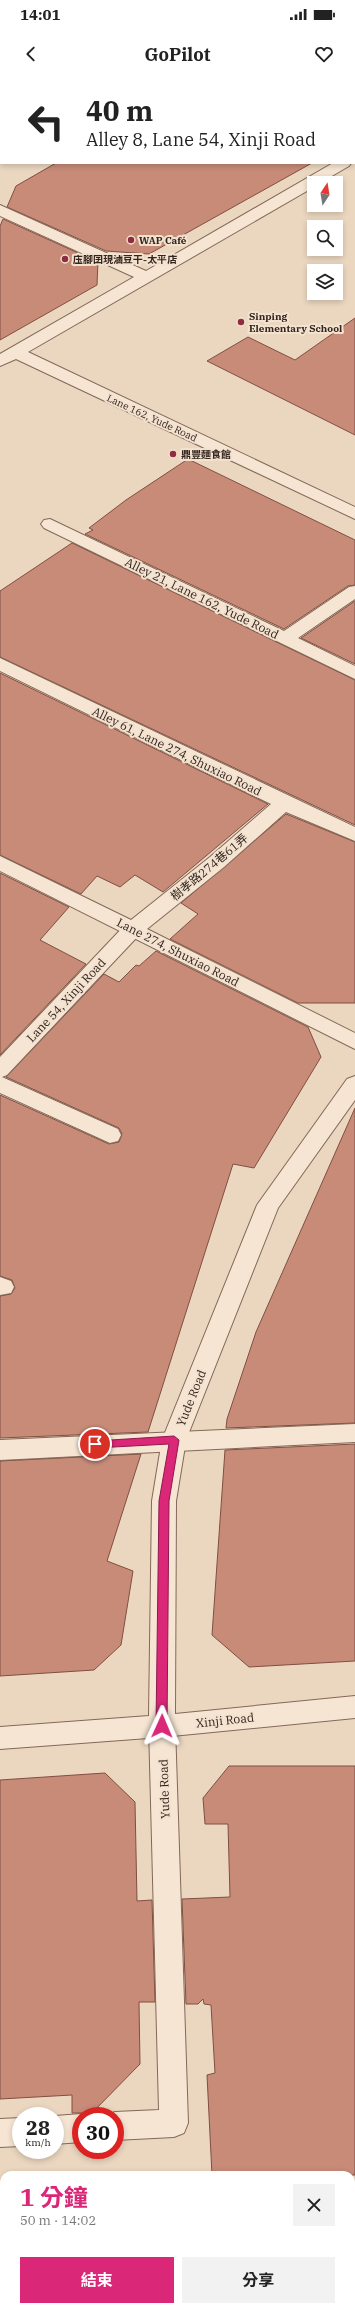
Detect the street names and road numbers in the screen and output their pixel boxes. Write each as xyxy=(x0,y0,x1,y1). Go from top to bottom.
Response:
street label: Lane 162, Yude Road xyxy=(105,391,199,445)
street label: Alley 21, Lane 162, Yude Road xyxy=(123,554,281,642)
street label: Alley 61, Lane 274, Shuxiao Road xyxy=(90,703,264,799)
street label: 樹孝路274巷61弄 xyxy=(167,830,251,904)
street label: Lane 274, Shuxiao Road xyxy=(114,915,242,989)
street label: Lane 54, Xinji Road xyxy=(23,955,109,1045)
street label: Yude Road xyxy=(173,1368,209,1428)
street label: Xinji Road xyxy=(195,1709,255,1731)
street label: Yude Road xyxy=(155,1759,173,1819)

